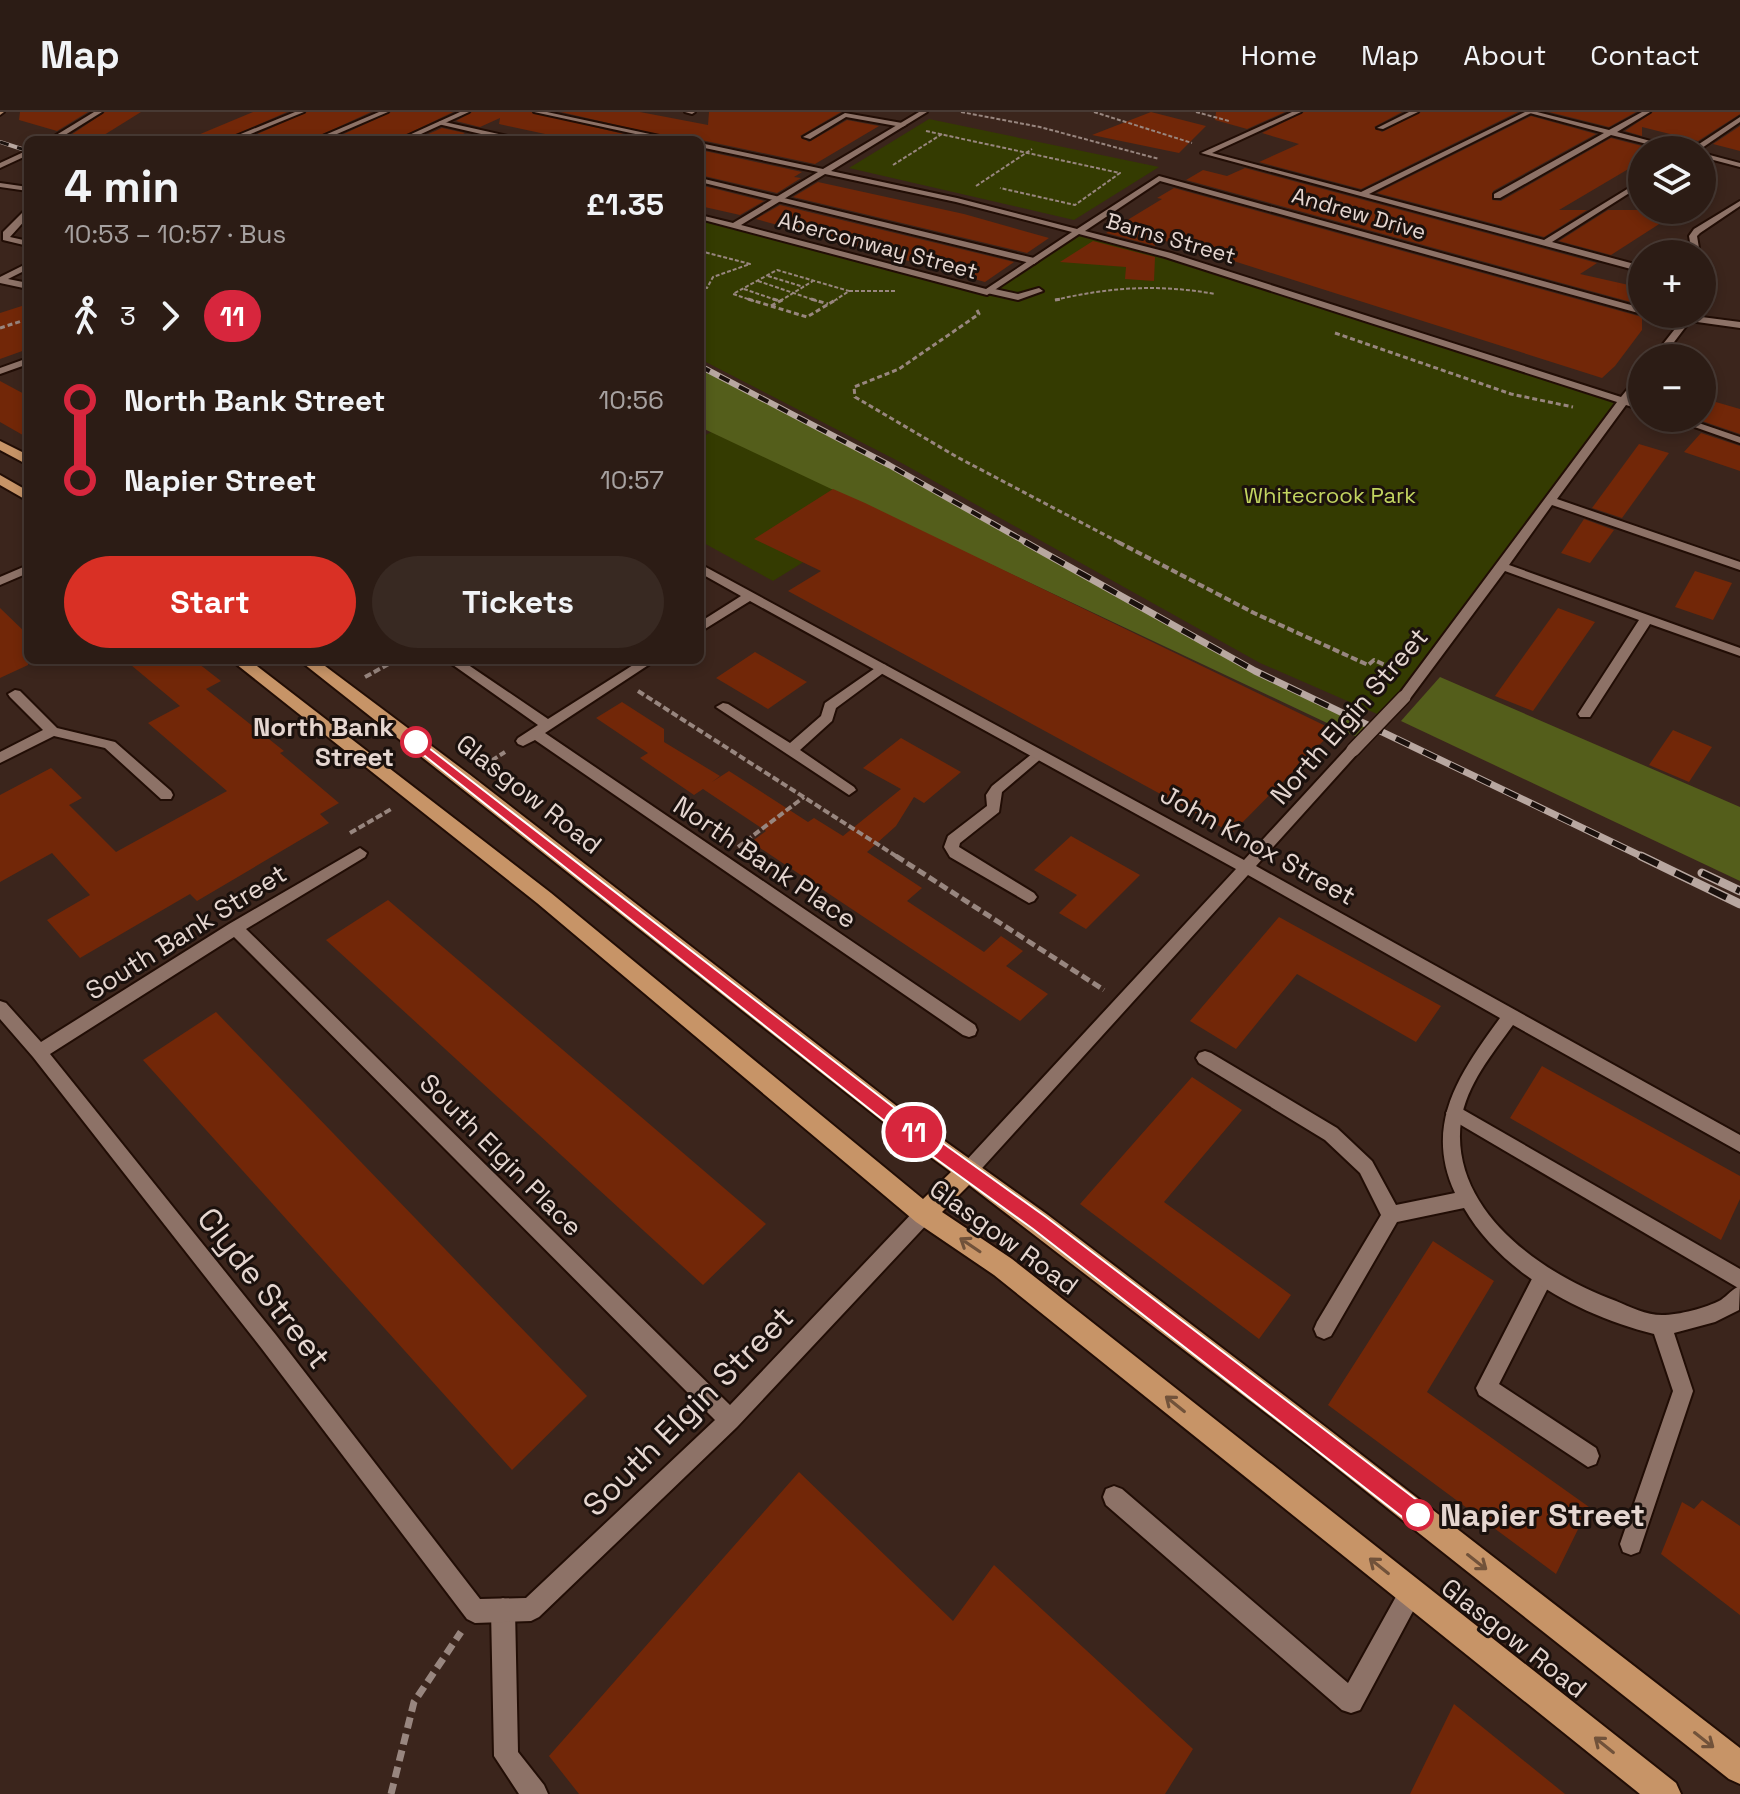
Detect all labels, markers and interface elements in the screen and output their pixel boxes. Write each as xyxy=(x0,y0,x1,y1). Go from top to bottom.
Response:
text: Map xyxy=(40,31,120,79)
text: Home xyxy=(1241,37,1317,73)
text: Map xyxy=(1361,37,1419,73)
text: About xyxy=(1463,37,1546,73)
text: Contact xyxy=(1590,37,1700,73)
map controls xyxy=(1628,136,1716,432)
button: layers xyxy=(1628,136,1716,224)
text: 4 min xyxy=(64,159,180,215)
street label: Andrew Drive xyxy=(1289,180,1429,246)
text: £1.35 xyxy=(586,185,664,224)
street label: Aberconway Street xyxy=(775,205,981,285)
street label: Barns Street xyxy=(1103,206,1239,270)
text: 10:53 – 10:57 · Bus xyxy=(64,217,286,251)
button: + xyxy=(1628,240,1716,328)
icon: walk xyxy=(64,294,108,338)
icon: forward xyxy=(148,294,192,338)
text: 11 xyxy=(220,298,245,334)
text: 3 xyxy=(120,299,136,333)
button: − xyxy=(1628,344,1716,432)
text: North Bank Street xyxy=(124,381,385,420)
text: 10:56 xyxy=(598,383,664,417)
text: Napier Street xyxy=(124,461,316,500)
text: 10:57 xyxy=(600,463,664,497)
park label: Whitecrook Park xyxy=(1244,481,1416,509)
button: Start xyxy=(64,556,356,648)
button: Tickets xyxy=(372,556,664,648)
street label: North Elgin Street xyxy=(1263,620,1435,812)
place label: North Bank Street xyxy=(253,710,394,774)
street label: Glasgow Road xyxy=(449,726,609,862)
marker: North Bank Street xyxy=(401,727,431,757)
street label: John Knox Street xyxy=(1154,777,1362,913)
street label: North Bank Place xyxy=(667,788,863,936)
street label: South Bank Street xyxy=(79,856,293,1008)
street label: South Elgin Place xyxy=(412,1066,590,1244)
line badge: 11 xyxy=(878,1106,950,1158)
text: 11 xyxy=(901,1114,927,1150)
street label: Glasgow Road xyxy=(923,1172,1085,1302)
street label: Clyde Street xyxy=(189,1199,339,1377)
one-way arrow xyxy=(959,1237,982,1253)
street label: South Elgin Street xyxy=(574,1297,802,1525)
one-way arrow xyxy=(1165,1395,1186,1413)
place label: Napier Street xyxy=(1440,1495,1645,1535)
marker: Napier Street xyxy=(1403,1500,1433,1530)
one-way arrow xyxy=(1466,1553,1487,1570)
one-way arrow xyxy=(1369,1557,1390,1575)
street label: Glasgow Road xyxy=(1434,1570,1594,1706)
one-way arrow xyxy=(1693,1731,1714,1748)
one-way arrow xyxy=(1594,1737,1615,1754)

